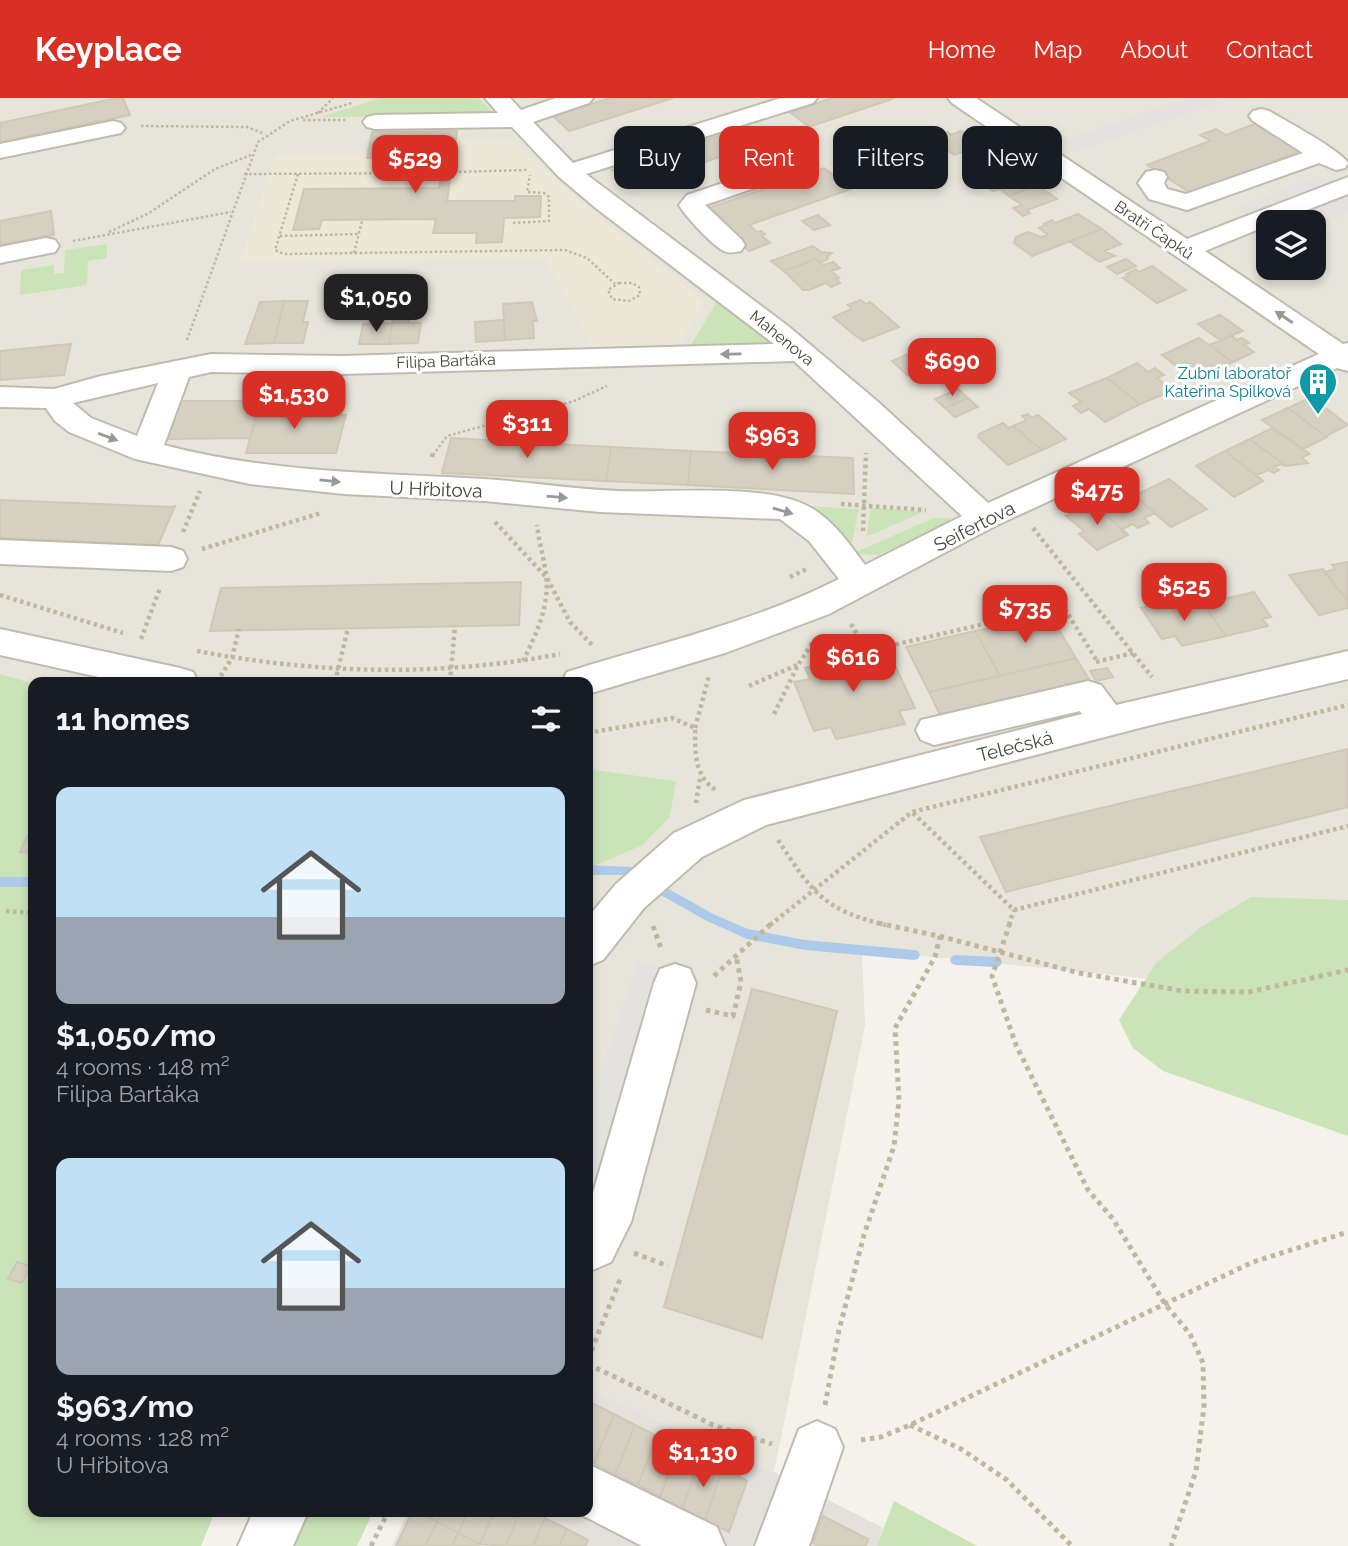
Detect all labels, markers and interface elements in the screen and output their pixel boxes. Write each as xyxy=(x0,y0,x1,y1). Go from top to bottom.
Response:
text: Keyplace xyxy=(35,30,182,69)
text: Home xyxy=(928,35,996,64)
text: Map xyxy=(1034,35,1082,64)
text: About xyxy=(1120,35,1188,64)
text: Contact xyxy=(1226,35,1313,64)
chip: Buy xyxy=(614,126,705,189)
chip: Rent xyxy=(719,126,819,189)
chip: Filters xyxy=(833,126,948,189)
chip: New xyxy=(962,126,1062,189)
pin: $529 xyxy=(374,136,456,195)
text: $529 xyxy=(388,144,442,171)
street label: Bratří Čapků xyxy=(1111,196,1198,263)
map controls xyxy=(1256,210,1326,280)
button: layers xyxy=(1256,210,1326,280)
pin: $1,050 xyxy=(319,274,433,334)
text: $1,050 xyxy=(340,283,412,310)
street label: Mahenova xyxy=(746,306,818,370)
one-way arrow xyxy=(1274,310,1293,323)
pin: $690 xyxy=(911,338,993,398)
text: $690 xyxy=(924,347,980,374)
one-way arrow xyxy=(720,348,742,360)
street label: Filipa Bartáka xyxy=(396,350,496,372)
building icon: Zubní laboratoř Kateřina Spilková xyxy=(1297,361,1339,416)
place label: Zubní laboratoř Kateřina Spilková xyxy=(1164,364,1291,401)
pin: $1,530 xyxy=(237,372,351,431)
text: $1,530 xyxy=(259,380,329,407)
pin: $311 xyxy=(486,400,568,460)
text: $311 xyxy=(502,409,552,436)
pin: $963 xyxy=(731,412,813,472)
text: $963 xyxy=(745,421,799,448)
one-way arrow xyxy=(98,432,119,443)
pin: $475 xyxy=(1056,468,1138,527)
one-way arrow xyxy=(319,476,341,487)
street label: U Hřbitova xyxy=(389,476,483,502)
text: $475 xyxy=(1070,476,1124,503)
one-way arrow xyxy=(546,492,568,503)
street label: Seifertova xyxy=(930,496,1018,556)
one-way arrow xyxy=(773,506,794,516)
pin: $525 xyxy=(1143,564,1225,623)
text: $525 xyxy=(1157,572,1211,599)
pin: $735 xyxy=(984,586,1066,645)
text: $735 xyxy=(998,594,1052,621)
pin: $616 xyxy=(812,634,894,694)
text: $616 xyxy=(826,643,880,670)
icon: filters xyxy=(527,700,565,738)
text: 11 homes xyxy=(56,702,190,737)
street label: Telečská xyxy=(975,726,1055,766)
icon: home xyxy=(248,832,374,958)
text: $1,050/mo xyxy=(56,1018,216,1053)
text: 4 rooms · 148 m² xyxy=(56,1053,230,1080)
text: Filipa Bartáka xyxy=(56,1080,199,1107)
icon: home xyxy=(248,1203,374,1329)
text: $963/mo xyxy=(56,1389,194,1424)
text: 4 rooms · 128 m² xyxy=(56,1424,229,1451)
pin: $1,130 xyxy=(646,1430,760,1489)
text: $1,130 xyxy=(668,1438,738,1465)
text: U Hřbitova xyxy=(56,1451,169,1478)

